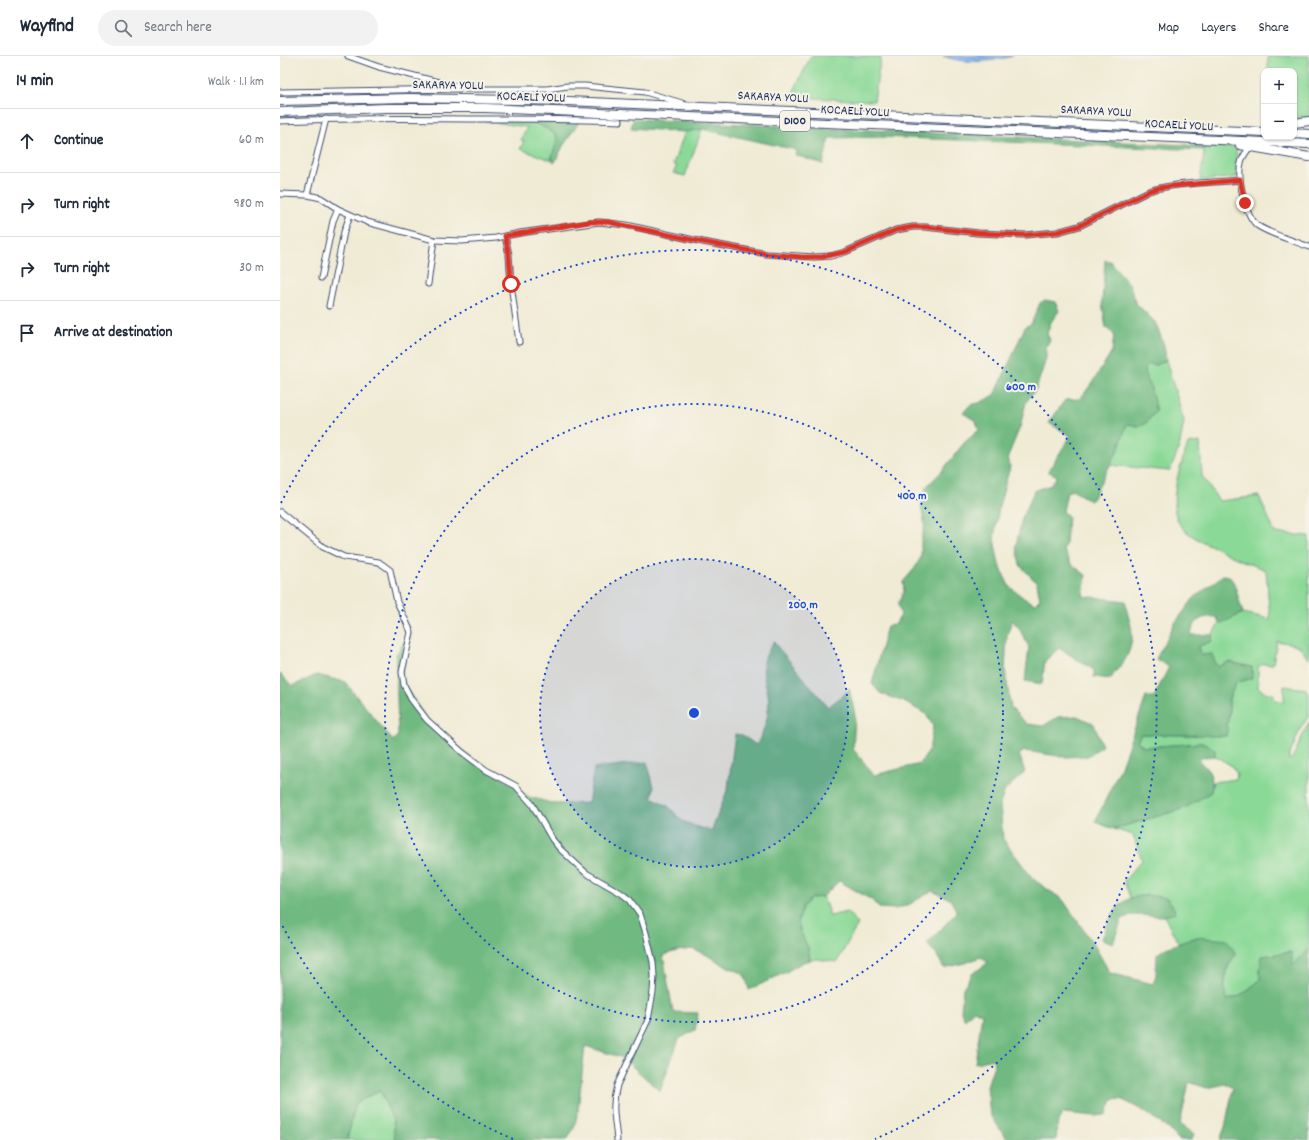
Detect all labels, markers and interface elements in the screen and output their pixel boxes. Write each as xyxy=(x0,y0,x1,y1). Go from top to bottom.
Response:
search box xyxy=(98,10,378,46)
text: Wayfind xyxy=(20,14,74,41)
icon: search xyxy=(112,17,134,39)
text: Search here xyxy=(144,17,212,39)
text: Map xyxy=(1158,18,1179,38)
text: Layers xyxy=(1201,18,1236,38)
text: Share xyxy=(1258,18,1289,38)
map controls xyxy=(1261,68,1297,140)
button: + xyxy=(1261,68,1297,104)
text: 14 min xyxy=(16,70,53,94)
text: Walk · 1.1 km xyxy=(208,73,264,92)
street label: SAKARYA YOLU xyxy=(412,76,484,96)
street label: KOCAELİ YOLU xyxy=(496,87,566,109)
street label: SAKARYA YOLU xyxy=(737,87,809,109)
street label: KOCAELİ YOLU xyxy=(820,101,890,123)
street label: SAKARYA YOLU xyxy=(1060,101,1132,123)
button: − xyxy=(1261,104,1297,140)
road number: D100 xyxy=(780,111,810,131)
street label: KOCAELİ YOLU xyxy=(1144,115,1214,137)
icon: ahead xyxy=(16,130,38,152)
text: Continue xyxy=(54,130,103,152)
text: 60 m xyxy=(239,131,264,150)
icon: right xyxy=(16,194,38,216)
text: Turn right xyxy=(54,194,110,216)
route end xyxy=(1236,194,1254,212)
text: 980 m xyxy=(234,195,264,214)
icon: right xyxy=(16,258,38,280)
text: Turn right xyxy=(54,258,110,280)
text: 30 m xyxy=(239,259,264,278)
route start xyxy=(502,275,520,293)
icon: arrive xyxy=(16,322,38,344)
text: Arrive at destination xyxy=(54,322,172,344)
text: 600 m xyxy=(1006,379,1036,396)
text: 400 m xyxy=(897,488,927,505)
text: 200 m xyxy=(788,597,818,614)
centre of rings xyxy=(687,706,701,720)

